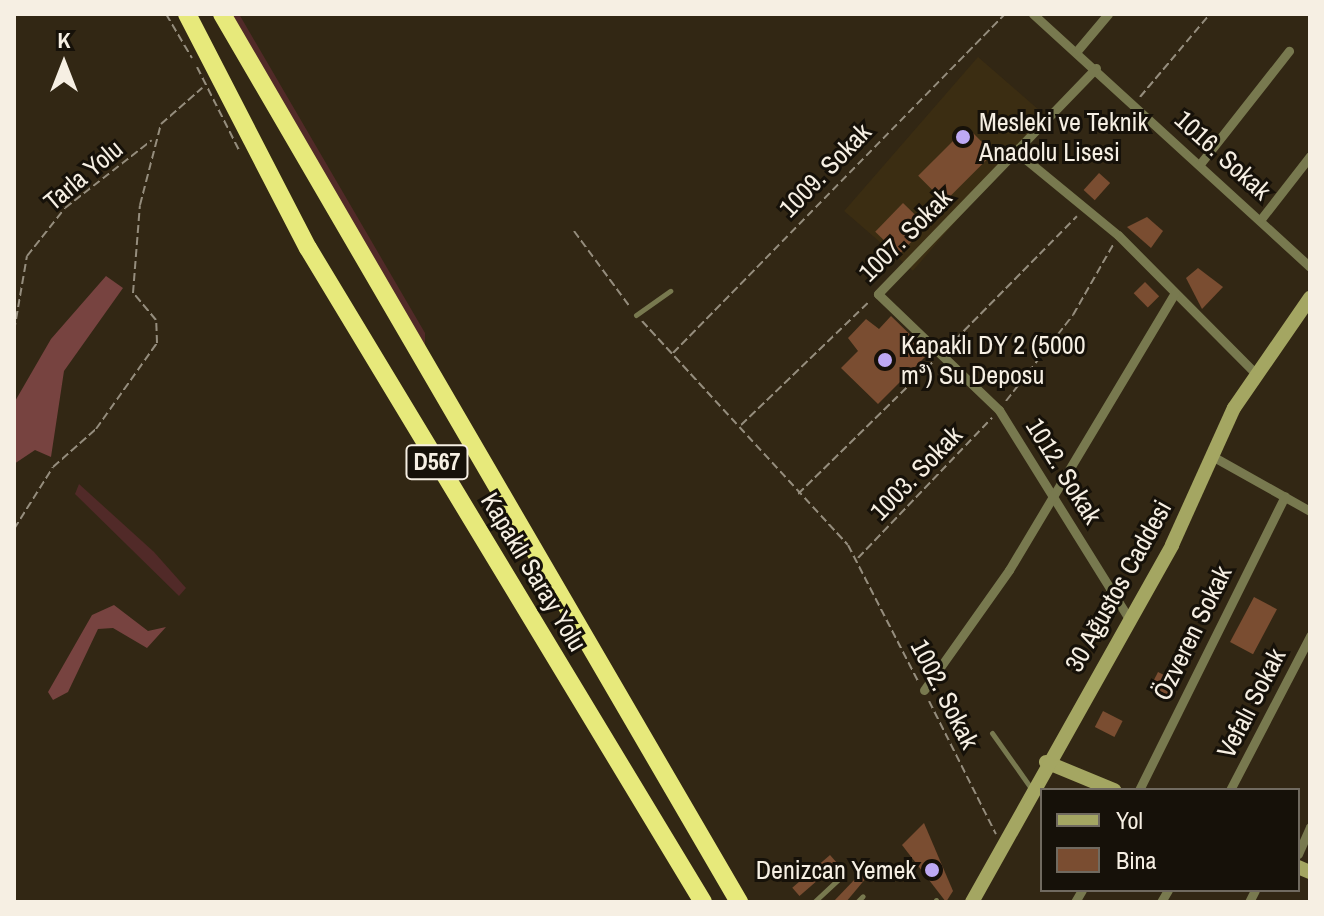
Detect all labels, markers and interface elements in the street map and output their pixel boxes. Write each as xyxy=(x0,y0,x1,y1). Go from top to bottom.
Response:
north arrow xyxy=(24,24,104,104)
text: K xyxy=(57,25,71,55)
street label: 1016. Sokak xyxy=(1169,104,1277,206)
place label: Mesleki ve Teknik Anadolu Lisesi xyxy=(979,106,1148,168)
street label: 1009. Sokak xyxy=(773,117,877,223)
marker: Mesleki ve Teknik Anadolu Lisesi xyxy=(954,128,972,146)
street label: Tarla Yolu xyxy=(37,133,129,217)
street label: 1007. Sokak xyxy=(852,182,958,288)
place label: Kapaklı DY 2 (5000 m³) Su Deposu xyxy=(901,329,1086,390)
marker: Kapaklı DY 2 (5000 m³) Su Deposu xyxy=(876,351,894,369)
street label: 1012. Sokak xyxy=(1019,412,1109,530)
street label: 1003. Sokak xyxy=(864,420,968,526)
road number: D567 xyxy=(405,442,469,482)
street label: Kapaklı Saray Yolu xyxy=(474,487,594,657)
street label: 30 Ağustos Caddesi xyxy=(1058,494,1178,678)
street label: Özveren Sokak xyxy=(1146,561,1238,705)
street label: 1002. Sokak xyxy=(904,634,986,754)
street label: Vefalı Sokak xyxy=(1210,643,1292,763)
legend xyxy=(1040,788,1300,892)
text: Yol xyxy=(1116,804,1143,836)
text: Bina xyxy=(1116,844,1157,876)
place label: Denizcan Yemek xyxy=(755,854,916,886)
marker: Denizcan Yemek xyxy=(923,861,941,879)

